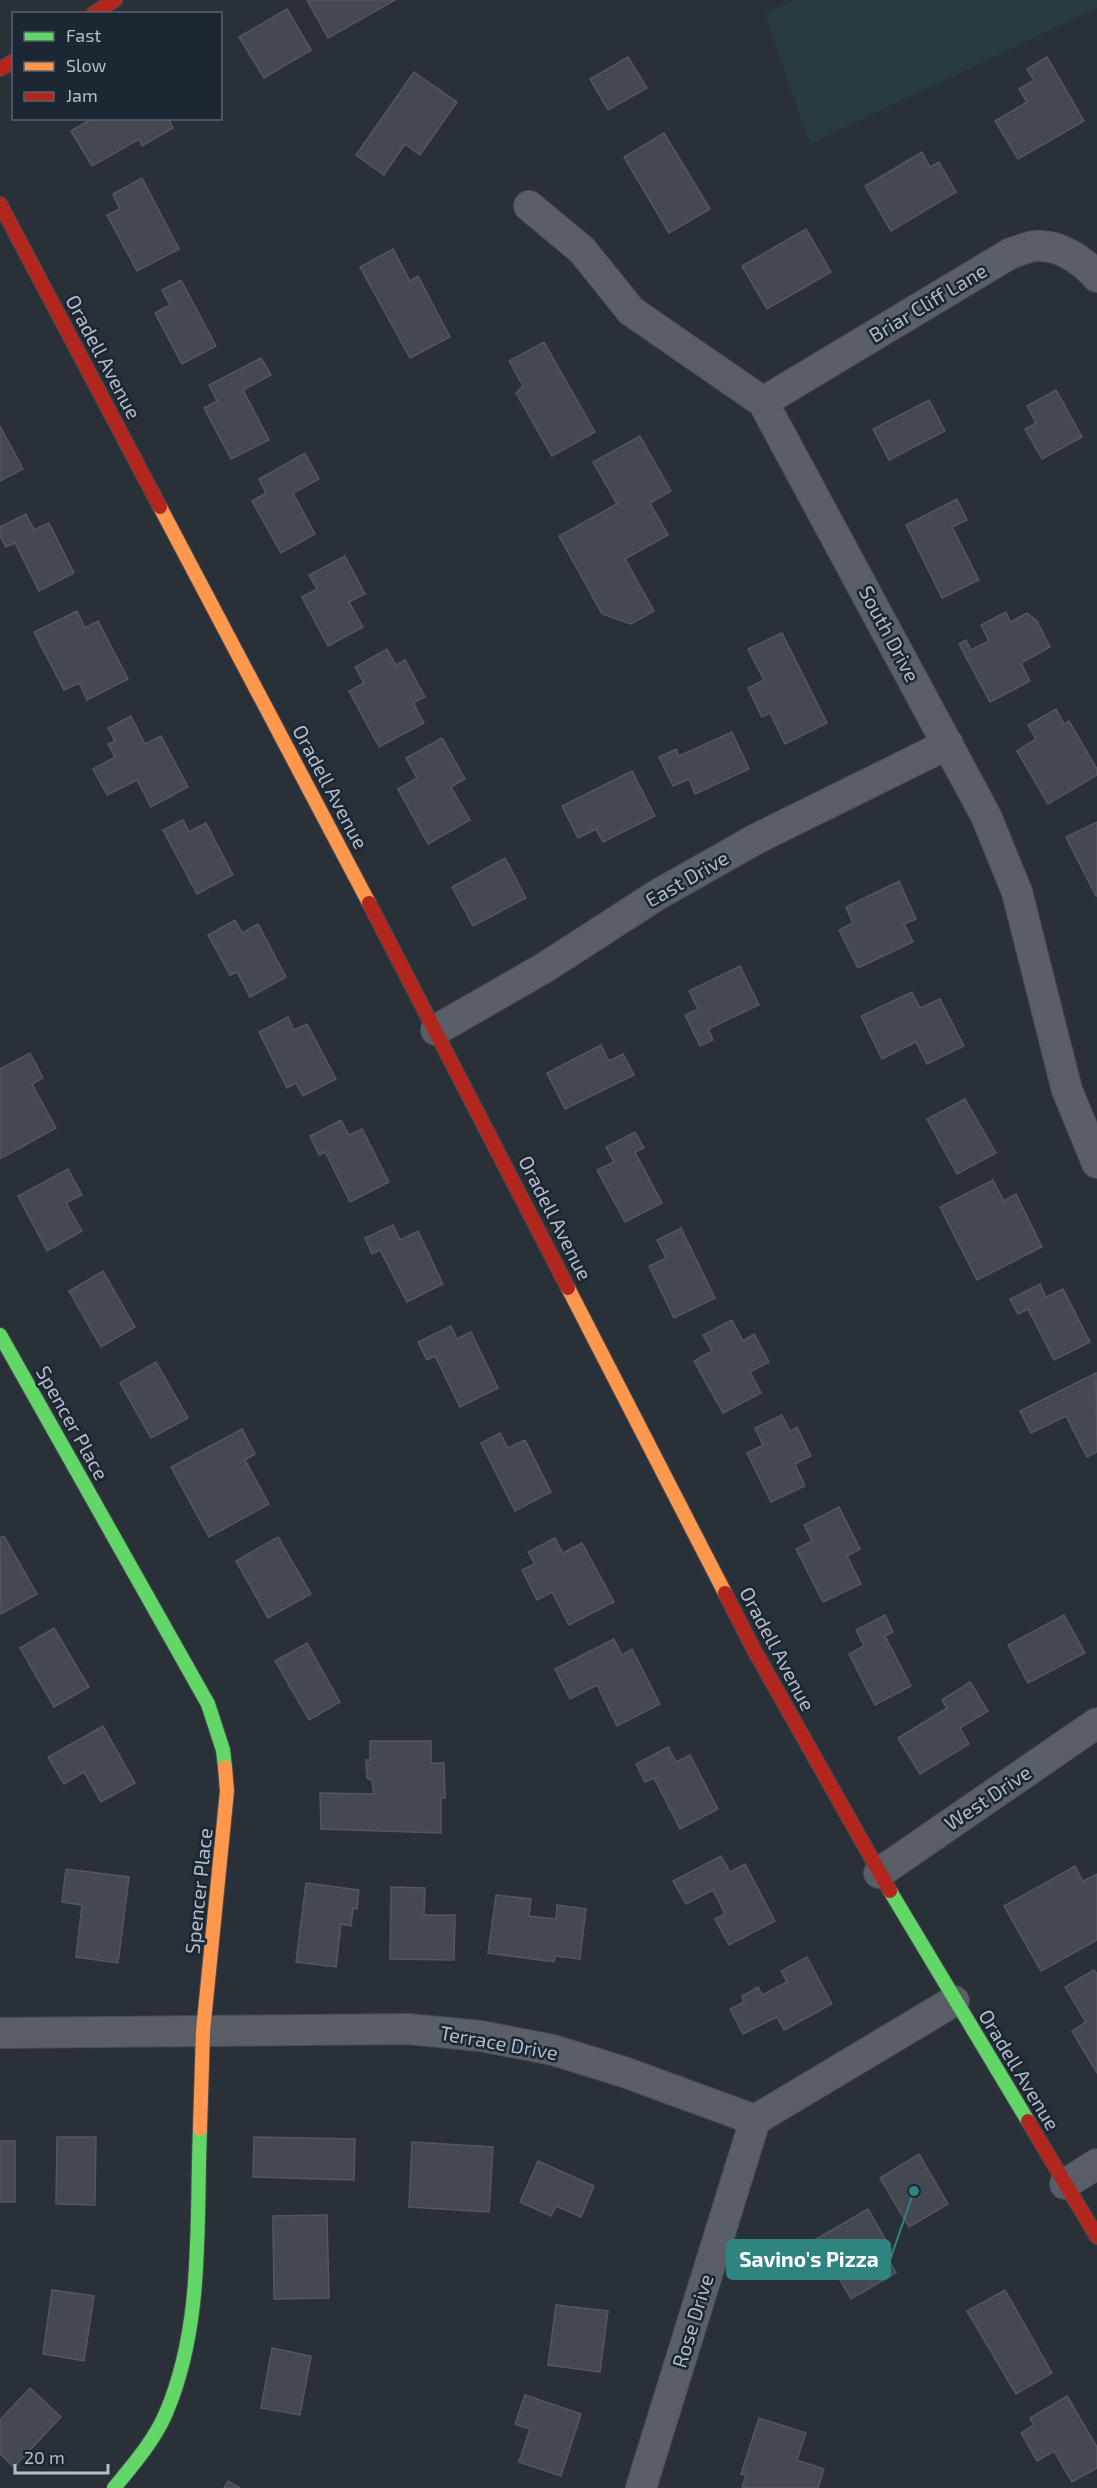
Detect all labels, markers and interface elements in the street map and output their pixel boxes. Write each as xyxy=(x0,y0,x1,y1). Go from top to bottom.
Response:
legend xyxy=(12,12,222,120)
text: Fast xyxy=(66,24,101,46)
text: Slow xyxy=(66,54,107,76)
text: Jam xyxy=(66,84,98,106)
street label: Briar Cliff Lane xyxy=(864,258,991,347)
street label: Oradell Avenue xyxy=(61,290,147,423)
street label: South Drive xyxy=(855,581,925,686)
street label: Oradell Avenue xyxy=(288,720,374,853)
street label: East Drive xyxy=(641,845,732,912)
street label: Oradell Avenue xyxy=(514,1151,598,1284)
street label: Spencer Place xyxy=(32,1361,114,1484)
street label: Oradell Avenue xyxy=(735,1582,821,1715)
street label: West Drive xyxy=(940,1760,1035,1835)
street label: Spencer Place xyxy=(179,1827,217,1955)
street label: Oradell Avenue xyxy=(974,2005,1065,2134)
street label: Terrace Drive xyxy=(438,2020,560,2064)
callout: Savino's Pizza xyxy=(727,2240,890,2279)
text: Savino's Pizza xyxy=(739,2246,879,2271)
street label: Rose Drive xyxy=(666,2271,718,2370)
scale bar xyxy=(15,2437,108,2475)
text: 20 m xyxy=(24,2446,65,2468)

